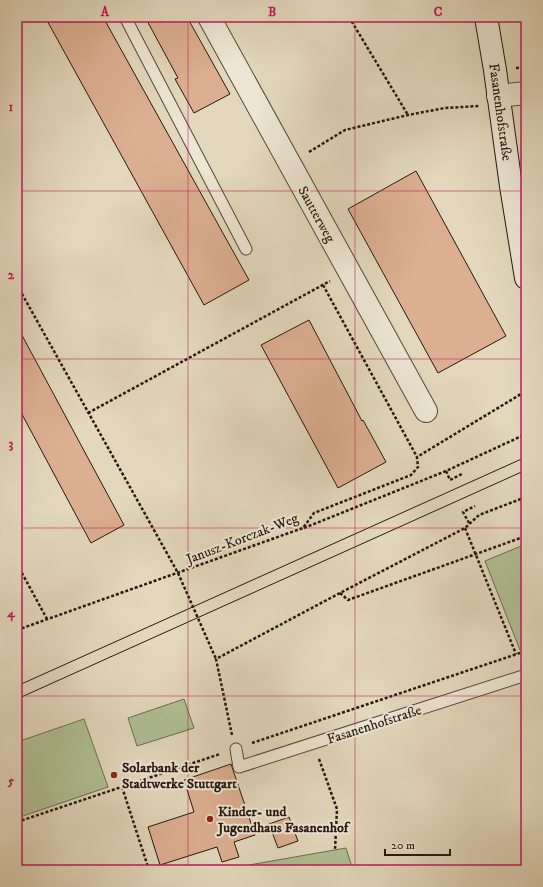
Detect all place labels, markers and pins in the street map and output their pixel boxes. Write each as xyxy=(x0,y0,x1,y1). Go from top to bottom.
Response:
place label: Solarbank der Stadtwerke Stuttgart xyxy=(122,759,237,793)
marker: Solarbank der Stadtwerke Stuttgart xyxy=(109,770,119,780)
place label: Kinder- und Jugendhaus Fasanenhof xyxy=(216,803,351,837)
marker: Kinder- und Jugendhaus Fasanenhof xyxy=(205,814,215,824)

